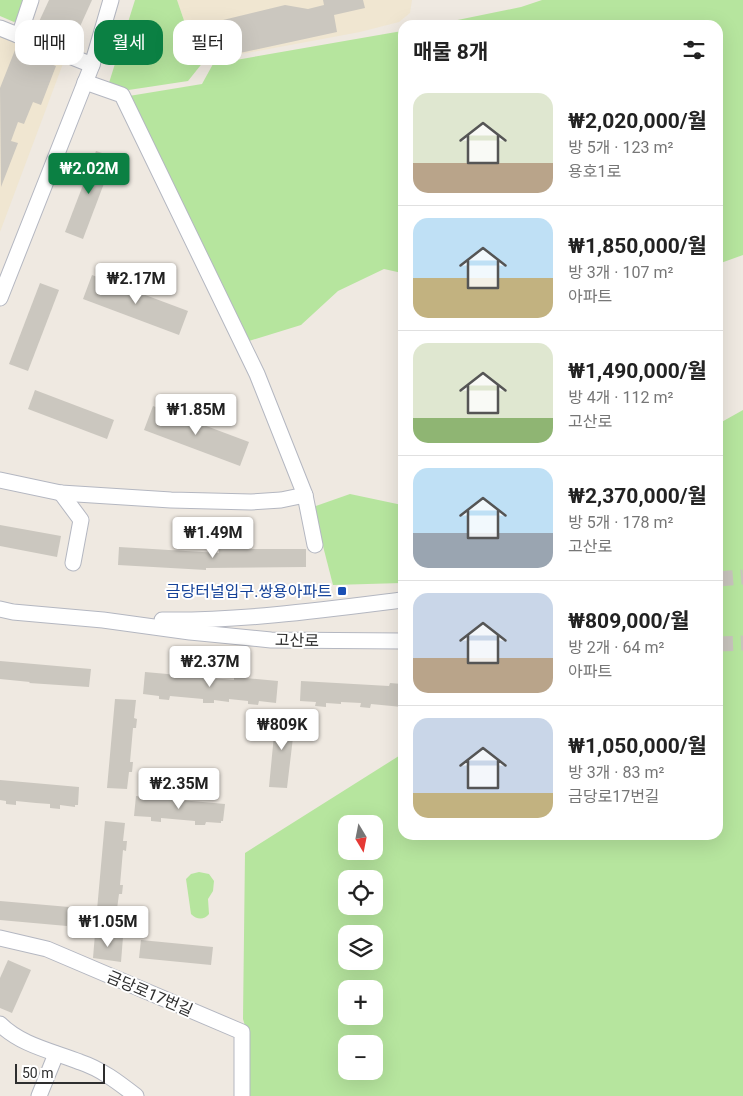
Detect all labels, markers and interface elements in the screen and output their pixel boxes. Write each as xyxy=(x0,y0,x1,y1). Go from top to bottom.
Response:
chip: 매매 xyxy=(15,20,84,65)
chip: 월세 xyxy=(94,20,163,65)
chip: 필터 xyxy=(173,20,242,65)
icon: filters xyxy=(680,36,708,64)
text: 매물 8개 xyxy=(413,40,488,64)
text: ₩2,020,000/월 xyxy=(568,109,707,133)
icon: home xyxy=(453,113,513,173)
text: 방 5개 · 123 m² xyxy=(568,138,673,157)
pin: ₩2.02M xyxy=(48,152,130,195)
text: ₩2.02M xyxy=(59,159,119,178)
text: 용호1로 xyxy=(568,162,621,181)
text: ₩1,850,000/월 xyxy=(568,234,707,258)
icon: home xyxy=(453,238,513,298)
pin: ₩2.17M xyxy=(95,262,177,305)
text: 방 3개 · 107 m² xyxy=(568,263,673,282)
text: ₩2.17M xyxy=(106,269,166,288)
text: 아파트 xyxy=(568,287,612,306)
text: ₩1,490,000/월 xyxy=(568,359,707,383)
icon: home xyxy=(453,363,513,423)
text: 방 4개 · 112 m² xyxy=(568,388,673,407)
pin: ₩1.85M xyxy=(155,394,237,436)
text: ₩1.85M xyxy=(166,400,226,419)
text: 고산로 xyxy=(568,412,612,431)
text: ₩2,370,000/월 xyxy=(568,484,707,508)
icon: home xyxy=(453,488,513,548)
text: 방 5개 · 178 m² xyxy=(568,513,673,532)
pin: ₩1.49M xyxy=(172,516,254,559)
text: ₩1.49M xyxy=(183,523,243,542)
text: 고산로 xyxy=(568,537,612,556)
place label: 금당터널입구.쌍용아파트 xyxy=(166,582,332,601)
marker: 금당터널입구.쌍용아파트 xyxy=(336,585,348,597)
text: ₩809,000/월 xyxy=(568,609,690,633)
icon: home xyxy=(453,613,513,673)
street label: 고산로 xyxy=(275,631,320,650)
text: 방 2개 · 64 m² xyxy=(568,638,664,657)
pin: ₩2.37M xyxy=(169,646,251,688)
text: ₩2.37M xyxy=(180,652,240,671)
text: 아파트 xyxy=(568,662,612,681)
pin: ₩809K xyxy=(247,708,317,751)
text: ₩809K xyxy=(257,715,307,734)
text: ₩1,050,000/월 xyxy=(568,734,707,758)
icon: home xyxy=(453,738,513,798)
text: 방 3개 · 83 m² xyxy=(568,763,664,782)
pin: ₩2.35M xyxy=(138,768,220,810)
text: ₩2.35M xyxy=(149,774,209,793)
text: 금당로17번길 xyxy=(568,787,660,806)
north arrow xyxy=(338,815,382,860)
map controls xyxy=(338,815,383,1080)
button: locate xyxy=(338,870,383,915)
pin: ₩1.05M xyxy=(67,906,149,948)
text: ₩1.05M xyxy=(78,912,138,931)
button: layers xyxy=(338,925,383,970)
street label: 금당로17번길 xyxy=(104,967,196,1020)
button: + xyxy=(338,980,383,1025)
button: − xyxy=(338,1035,383,1080)
scale bar xyxy=(15,1061,105,1084)
text: 50 m xyxy=(22,1065,54,1081)

